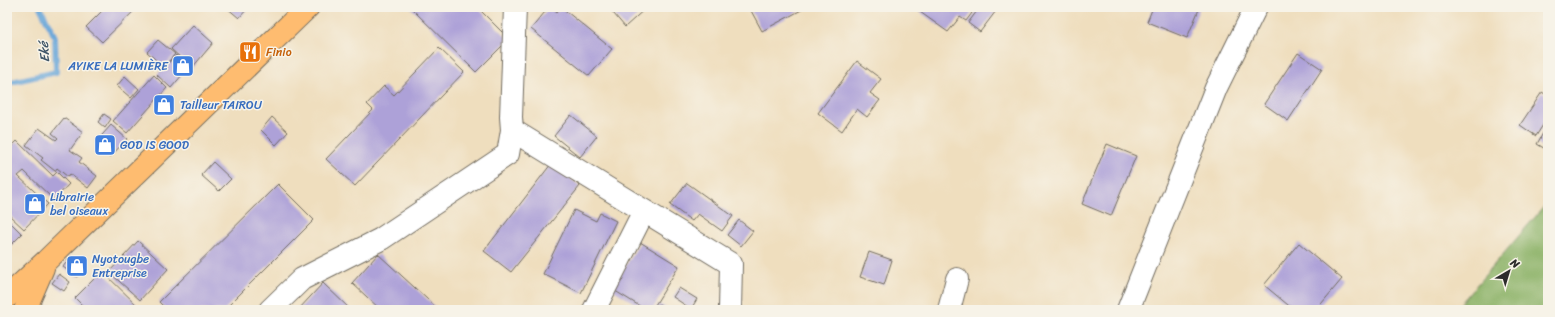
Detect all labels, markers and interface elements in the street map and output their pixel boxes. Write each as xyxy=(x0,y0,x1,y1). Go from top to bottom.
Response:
water label: Eké xyxy=(32,39,56,63)
restaurant icon: Finio xyxy=(237,39,263,65)
place label: Finio xyxy=(266,41,292,63)
shop icon: AYIKE LA LUMIÈRE xyxy=(170,53,196,79)
place label: AYIKE LA LUMIÈRE xyxy=(67,55,169,77)
shop icon: Tailleur TAIROU xyxy=(151,92,177,118)
place label: Tailleur TAIROU xyxy=(180,94,263,116)
shop icon: GOD IS GOOD xyxy=(92,132,118,158)
place label: GOD IS GOOD xyxy=(120,134,190,156)
place label: Librairie bel oiseaux xyxy=(50,186,109,222)
shop icon: Librairie bel oiseaux xyxy=(22,191,48,217)
place label: Nyotougbe Entreprise xyxy=(92,248,149,284)
north arrow xyxy=(1489,251,1529,291)
shop icon: Nyotougbe Entreprise xyxy=(64,253,90,279)
text: N xyxy=(1505,253,1524,274)

